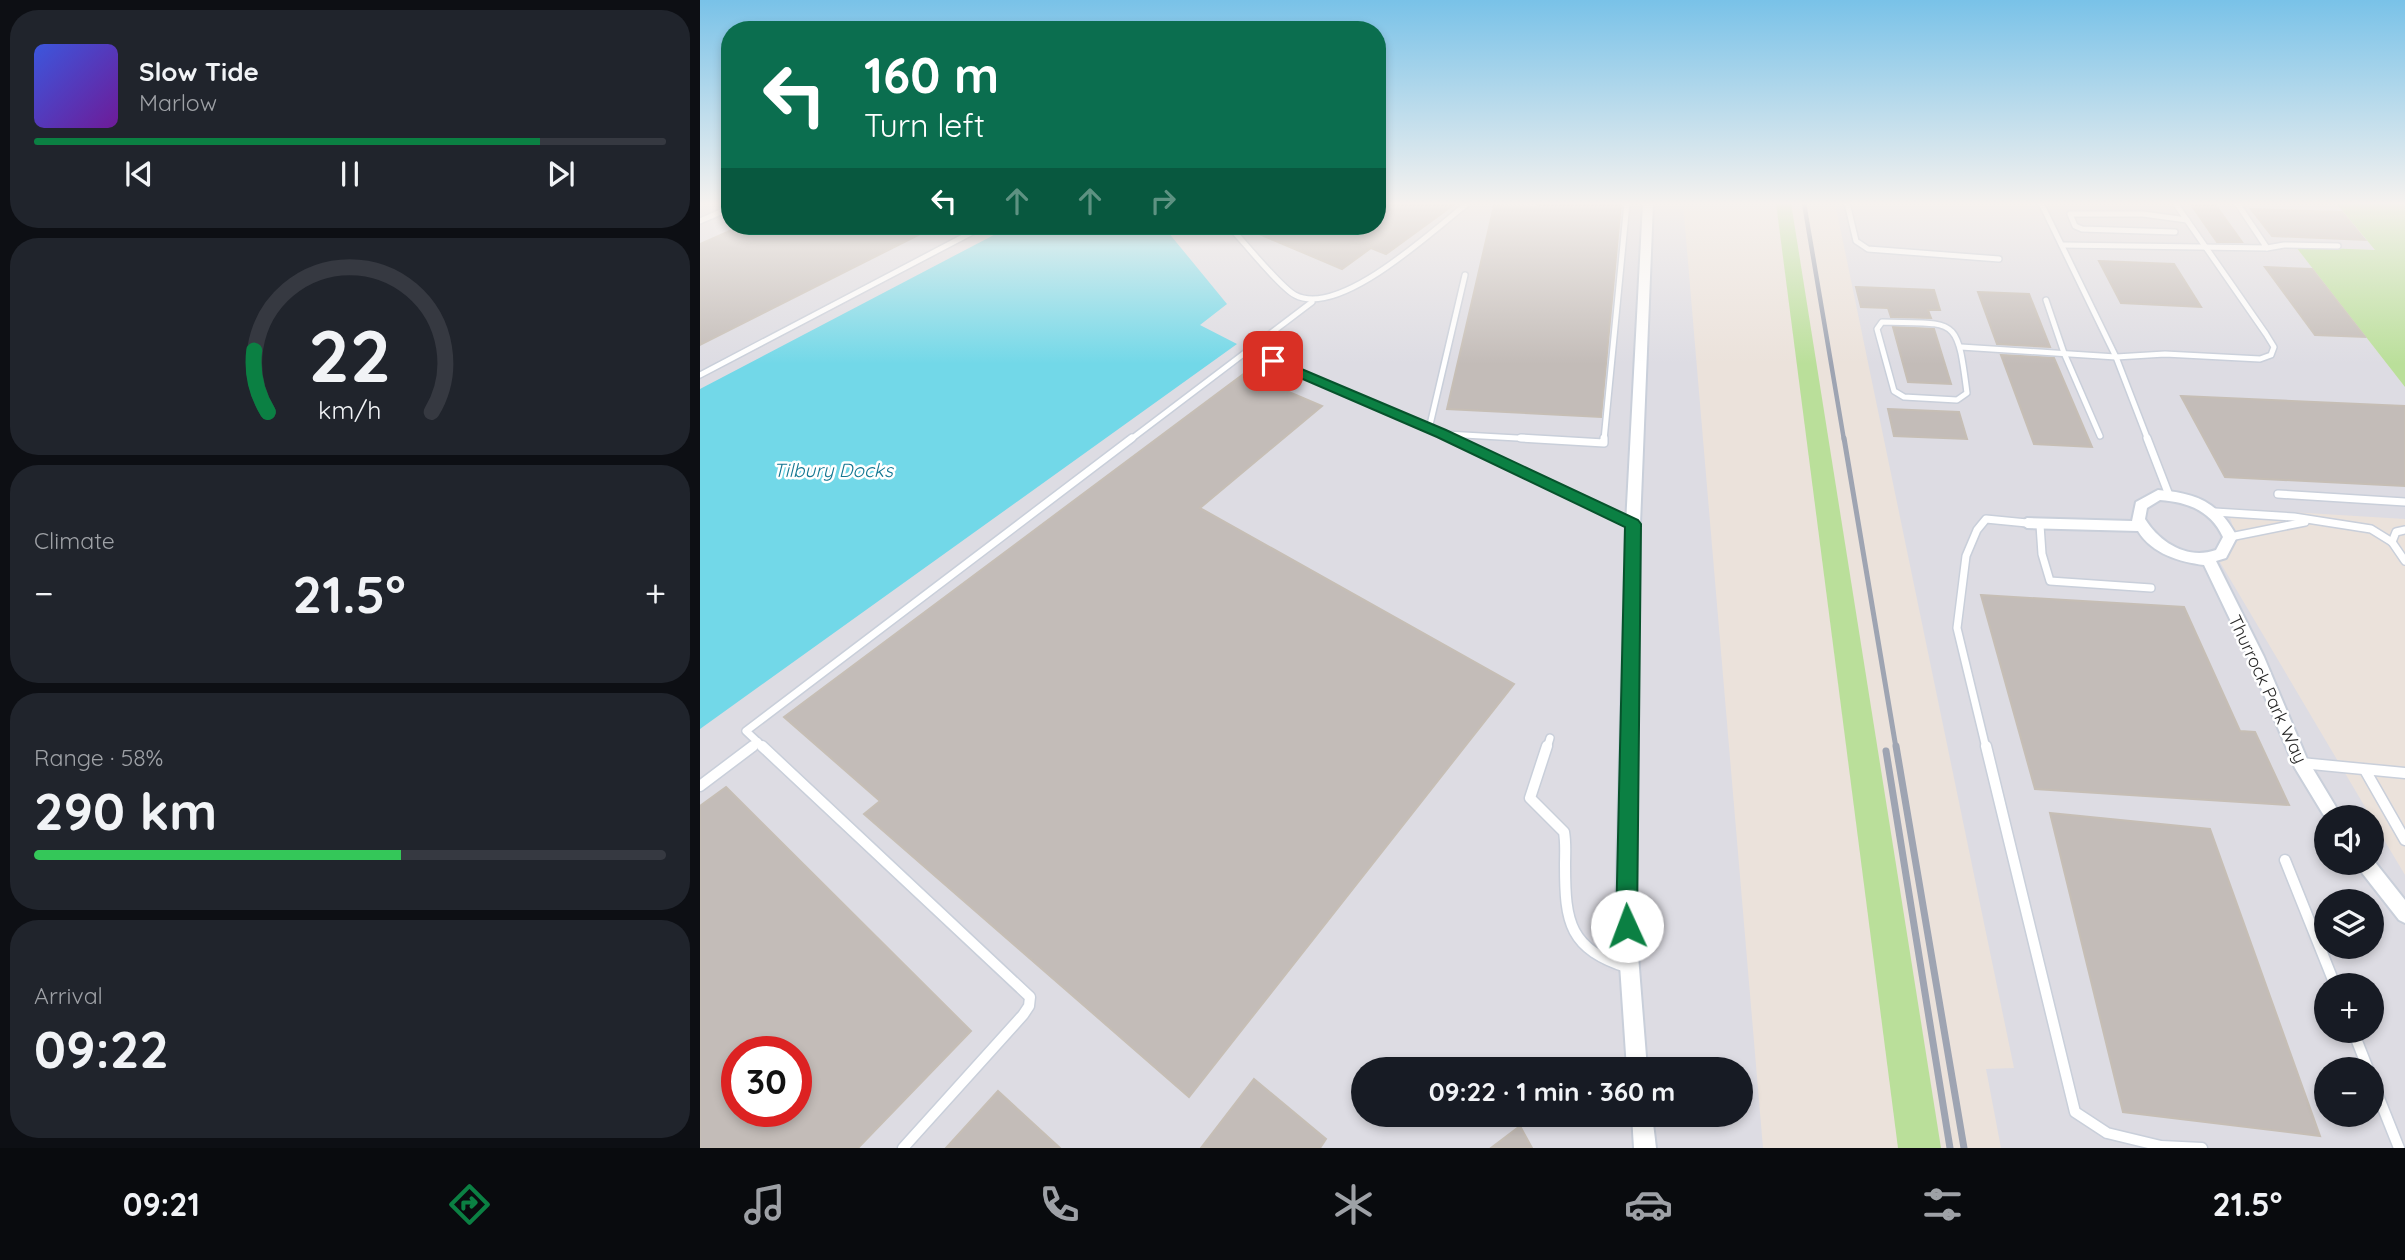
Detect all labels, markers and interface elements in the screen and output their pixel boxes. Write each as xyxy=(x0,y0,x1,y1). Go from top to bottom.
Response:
text: 160 m xyxy=(864,44,999,105)
icon: left xyxy=(749,49,840,140)
text: Slow Tide xyxy=(139,55,259,88)
text: Marlow xyxy=(139,88,217,117)
text: Turn left xyxy=(864,105,985,145)
icon: previous xyxy=(120,155,158,193)
icon: pause xyxy=(331,155,369,193)
icon: next xyxy=(542,155,580,193)
icon: left xyxy=(925,182,963,220)
icon: ahead xyxy=(998,182,1036,220)
icon: ahead xyxy=(1071,182,1109,220)
icon: right xyxy=(1144,182,1182,220)
text: 22 xyxy=(309,310,391,401)
pin xyxy=(1243,331,1303,391)
icon: arrive xyxy=(1254,342,1292,380)
text: km/h xyxy=(318,394,382,425)
water label: Tilbury Docks xyxy=(773,458,894,482)
text: Climate xyxy=(34,526,115,555)
text: 21.5° xyxy=(293,561,406,626)
text: − xyxy=(34,569,54,617)
text: + xyxy=(645,569,666,617)
street label: Thurrock Park Way xyxy=(2224,611,2312,767)
text: Range · 58% xyxy=(34,743,163,772)
text: 290 km xyxy=(34,778,217,843)
map controls xyxy=(2314,805,2384,1127)
button: sound xyxy=(2314,805,2384,875)
position arrow xyxy=(1590,889,1664,963)
button: layers xyxy=(2314,889,2384,959)
button: + xyxy=(2314,973,2384,1043)
text: Arrival xyxy=(34,981,103,1010)
text: 09:22 xyxy=(34,1016,169,1081)
speed limit sign: 30 xyxy=(721,1036,812,1127)
button: − xyxy=(2314,1057,2384,1127)
text: 09:22 · 1 min · 360 m xyxy=(1429,1075,1675,1108)
icon: directions xyxy=(445,1180,494,1229)
icon: music xyxy=(740,1180,789,1229)
icon: phone xyxy=(1035,1180,1084,1229)
icon: climate xyxy=(1329,1180,1378,1229)
icon: car xyxy=(1624,1180,1673,1229)
icon: filters xyxy=(1918,1180,1967,1229)
text: 09:21 xyxy=(123,1184,200,1224)
text: 21.5° xyxy=(2213,1184,2282,1224)

